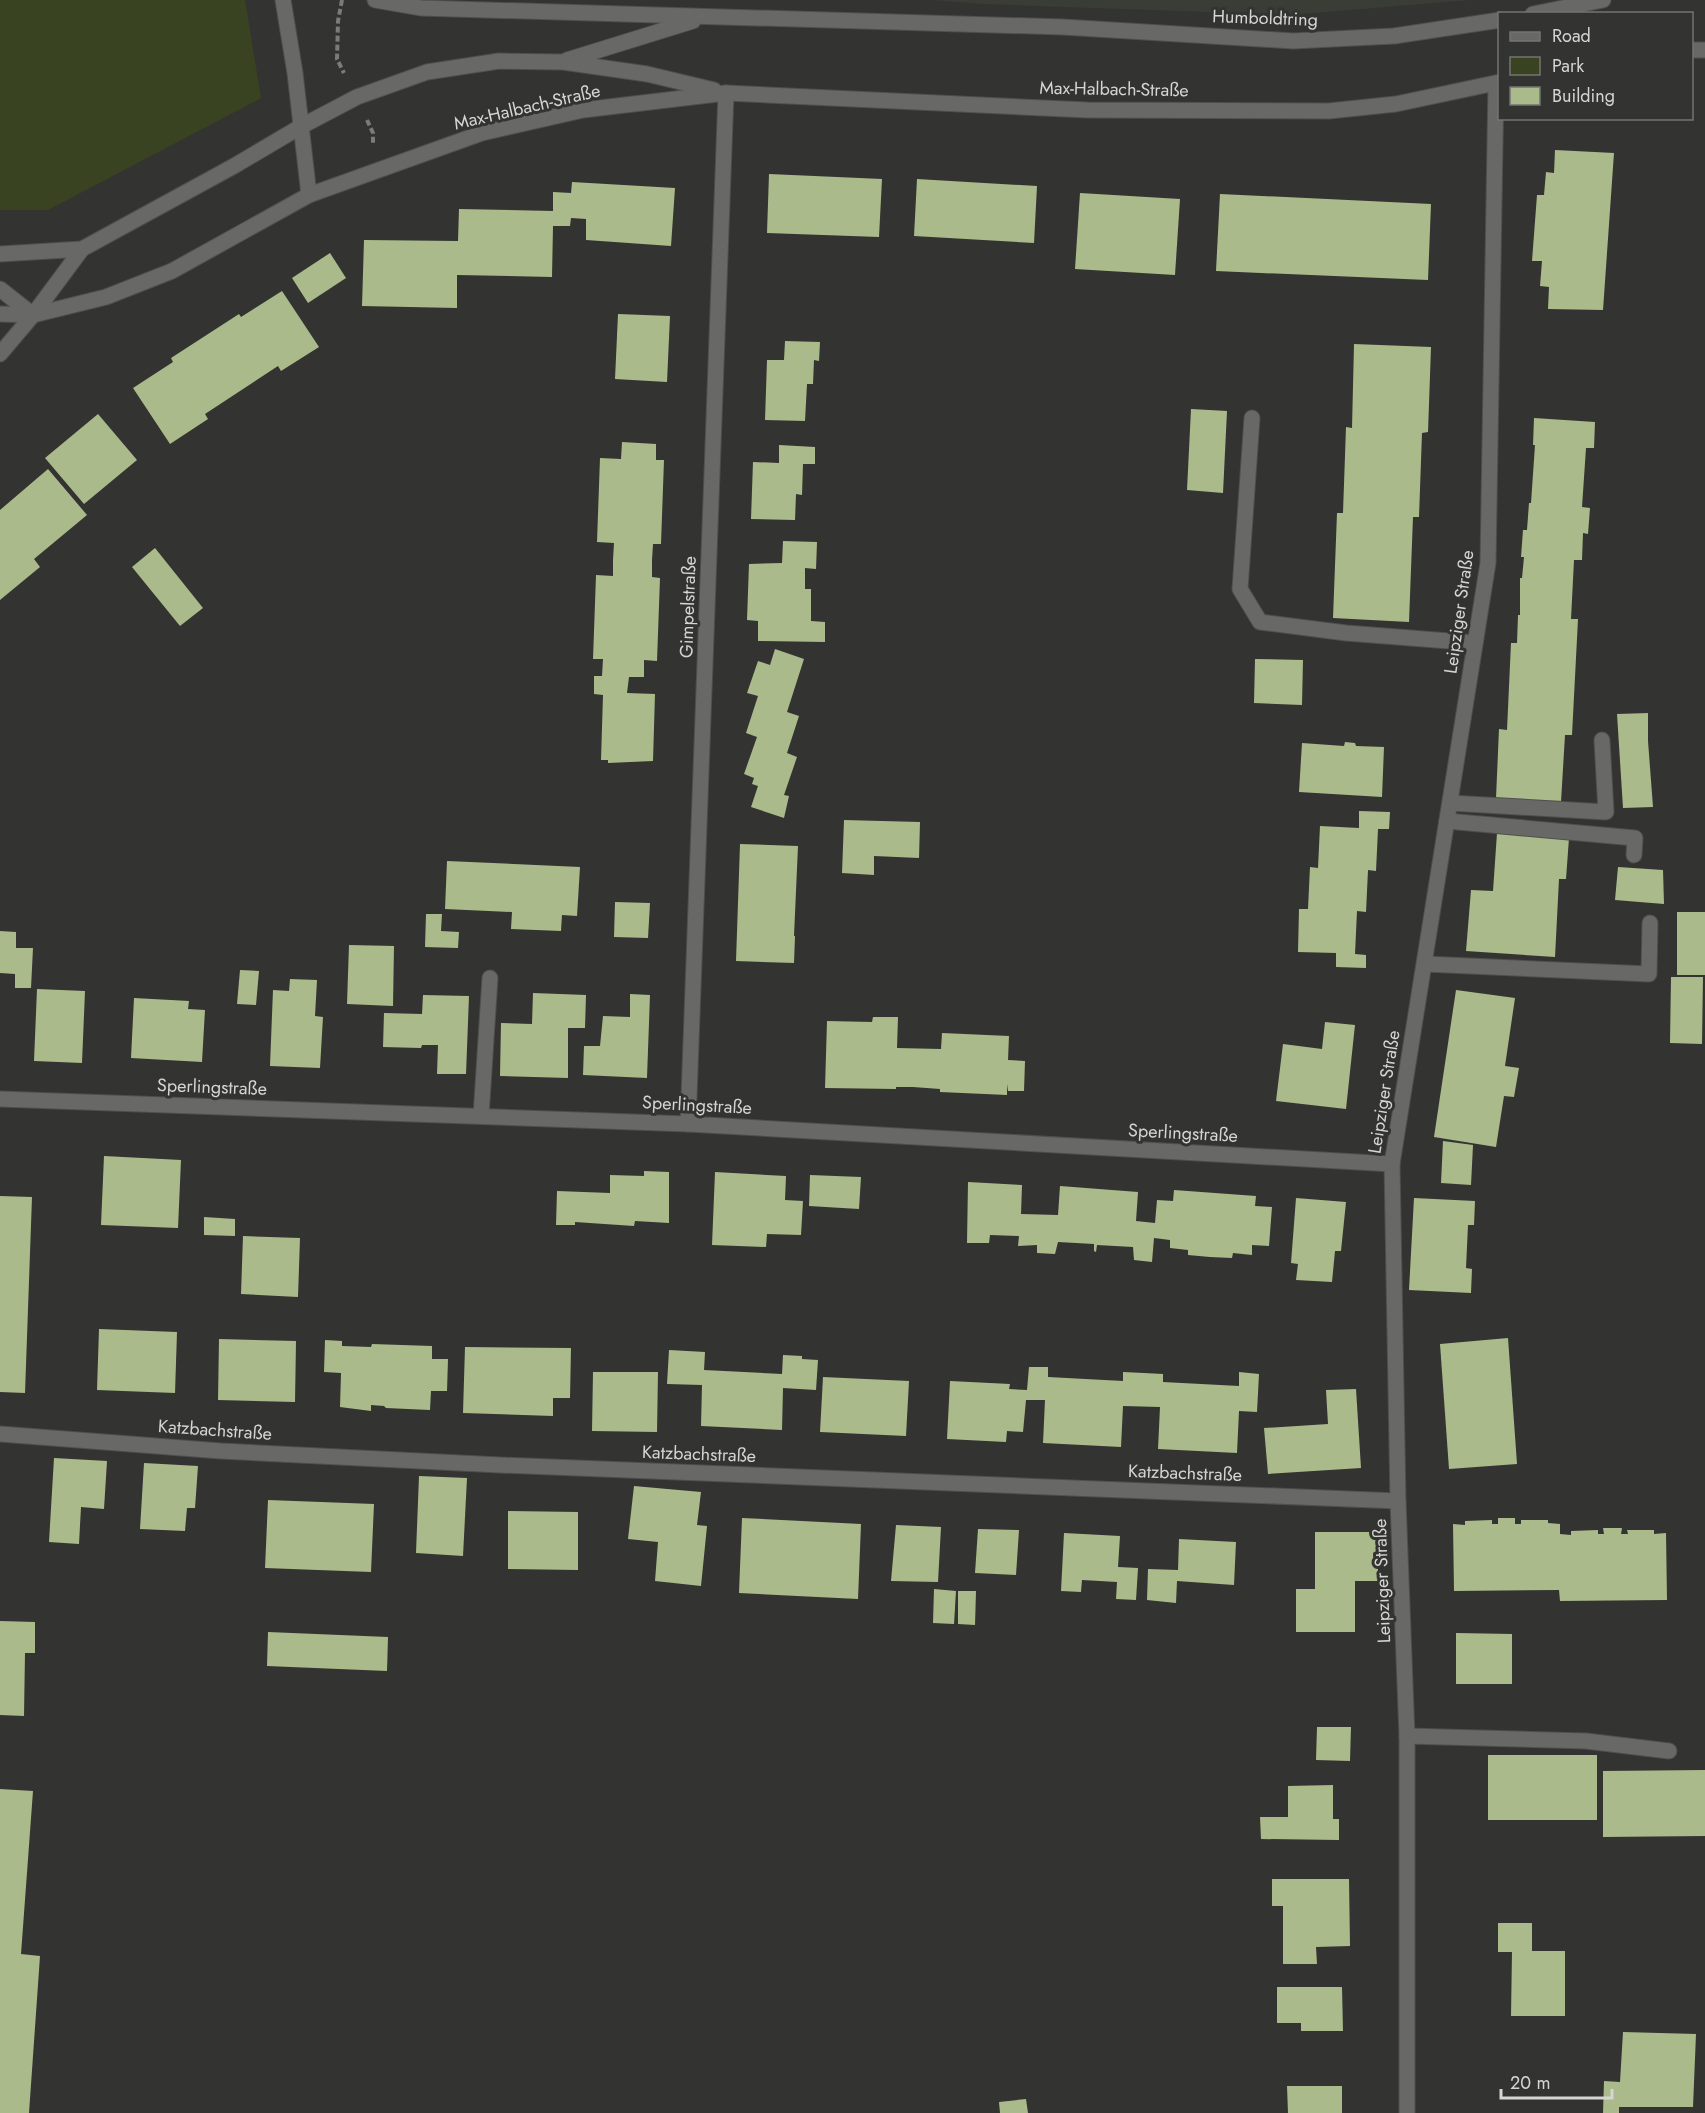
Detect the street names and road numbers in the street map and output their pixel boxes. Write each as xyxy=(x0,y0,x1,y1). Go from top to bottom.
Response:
street label: Humboldtring xyxy=(1212,3,1318,33)
street label: Max-Halbach-Straße xyxy=(1039,75,1189,103)
street label: Max-Halbach-Straße xyxy=(451,78,603,136)
street label: Leipziger Straße xyxy=(1437,549,1481,675)
street label: Gimpelstraße xyxy=(673,555,703,659)
street label: Leipziger Straße xyxy=(1361,1028,1407,1156)
street label: Sperlingstraße xyxy=(157,1072,267,1102)
street label: Sperlingstraße xyxy=(641,1089,753,1121)
street label: Sperlingstraße xyxy=(1127,1117,1239,1149)
street label: Katzbachstraße xyxy=(157,1413,273,1447)
street label: Katzbachstraße xyxy=(641,1439,757,1469)
street label: Katzbachstraße xyxy=(1127,1458,1243,1488)
street label: Leipziger Straße xyxy=(1367,1518,1397,1644)

